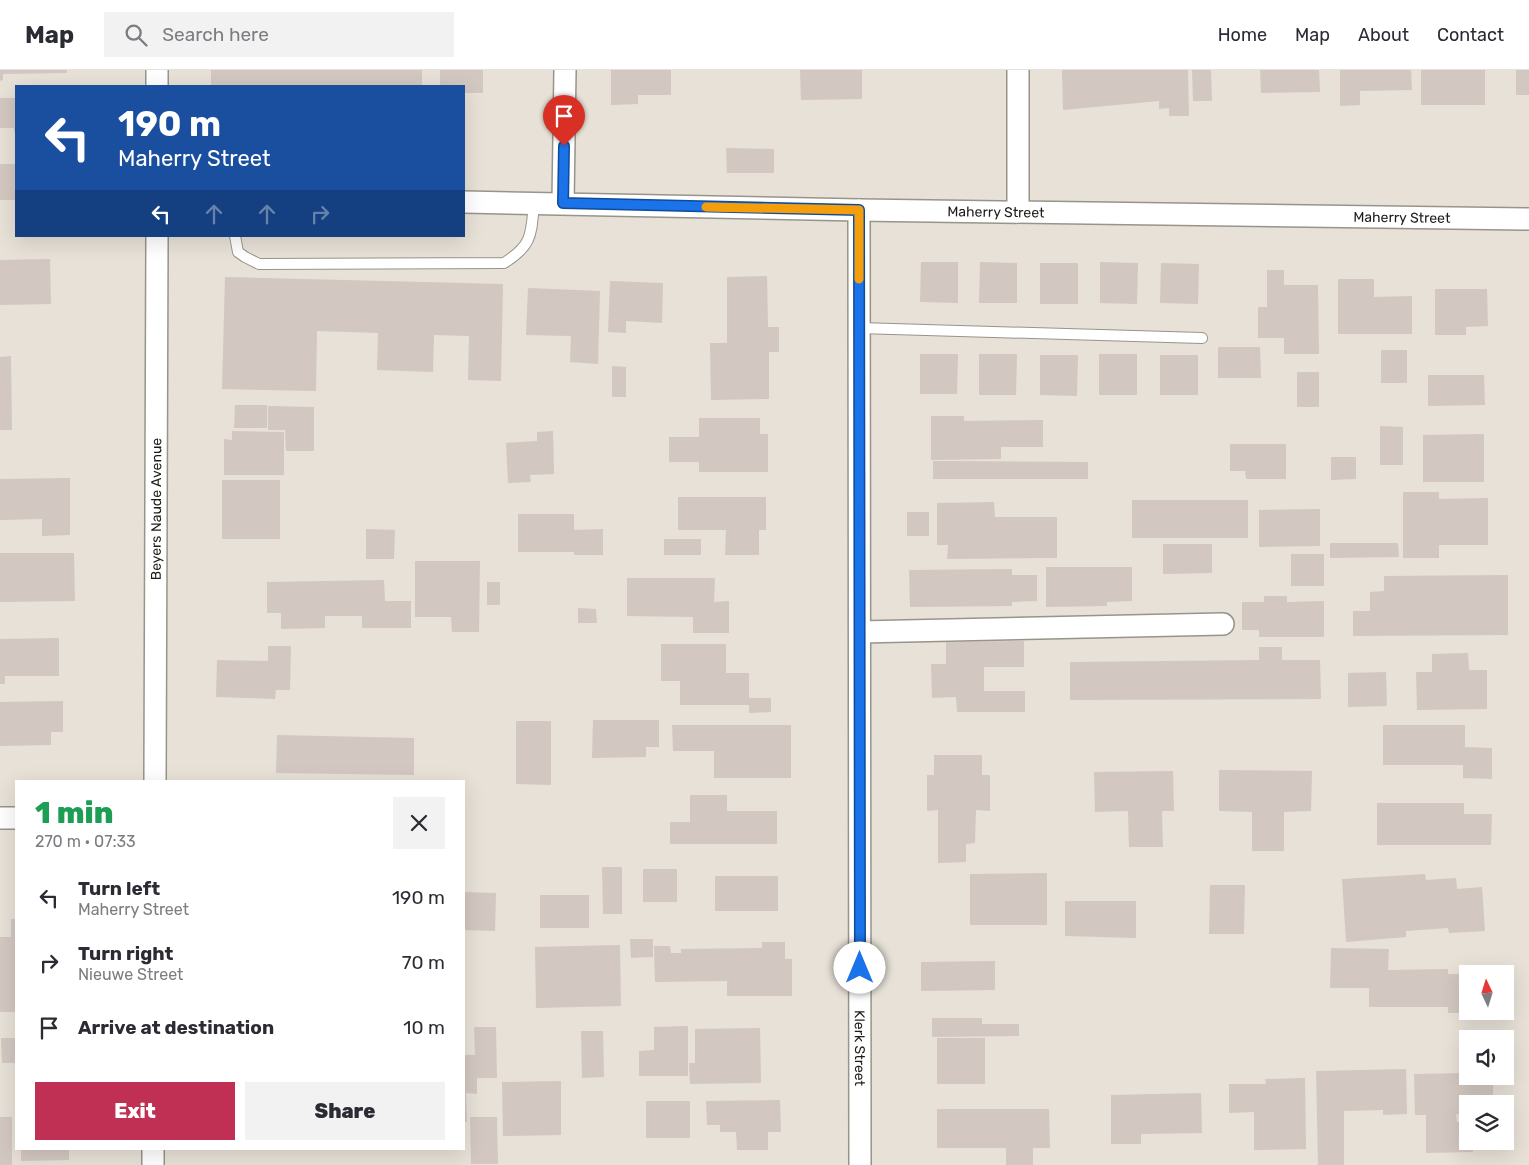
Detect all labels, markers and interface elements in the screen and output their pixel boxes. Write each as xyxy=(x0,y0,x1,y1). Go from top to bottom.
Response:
search box xyxy=(104,12,454,57)
text: Map xyxy=(25,21,74,49)
icon: search xyxy=(122,21,150,49)
text: Search here xyxy=(162,23,269,46)
text: Home xyxy=(1218,24,1267,46)
text: Map xyxy=(1295,24,1330,46)
text: About xyxy=(1358,24,1409,46)
text: Contact xyxy=(1437,24,1504,46)
pin xyxy=(543,95,585,146)
icon: arrive xyxy=(550,102,578,130)
text: 190 m xyxy=(118,103,221,145)
icon: left xyxy=(35,105,100,170)
text: Maherry Street xyxy=(118,145,271,172)
icon: left xyxy=(147,200,175,228)
icon: ahead xyxy=(200,200,228,228)
icon: ahead xyxy=(253,200,281,228)
icon: right xyxy=(306,200,334,228)
street label: Maherry Street xyxy=(947,203,1045,221)
street label: Maherry Street xyxy=(1353,209,1451,227)
street label: Beyers Naude Avenue xyxy=(148,438,165,580)
text: 1 min xyxy=(35,795,113,831)
button: close xyxy=(393,797,445,849)
text: 270 m · 07:33 xyxy=(35,832,136,851)
text: Turn left xyxy=(78,877,160,900)
icon: left xyxy=(35,884,63,912)
text: 190 m xyxy=(392,886,445,909)
text: Maherry Street xyxy=(78,900,189,919)
position arrow xyxy=(833,941,885,993)
text: Turn right xyxy=(78,942,173,965)
icon: right xyxy=(35,949,63,977)
text: 70 m xyxy=(402,951,445,974)
text: Nieuwe Street xyxy=(78,965,183,984)
north arrow xyxy=(1459,965,1514,1020)
map controls xyxy=(1459,965,1514,1150)
street label: Klerk Street xyxy=(851,1010,868,1087)
icon: arrive xyxy=(35,1014,63,1042)
text: Arrive at destination xyxy=(78,1016,274,1039)
text: 10 m xyxy=(403,1016,445,1039)
button: sound xyxy=(1459,1030,1514,1085)
button: Exit xyxy=(35,1082,235,1140)
button: Share xyxy=(245,1082,445,1140)
button: layers xyxy=(1459,1095,1514,1150)

